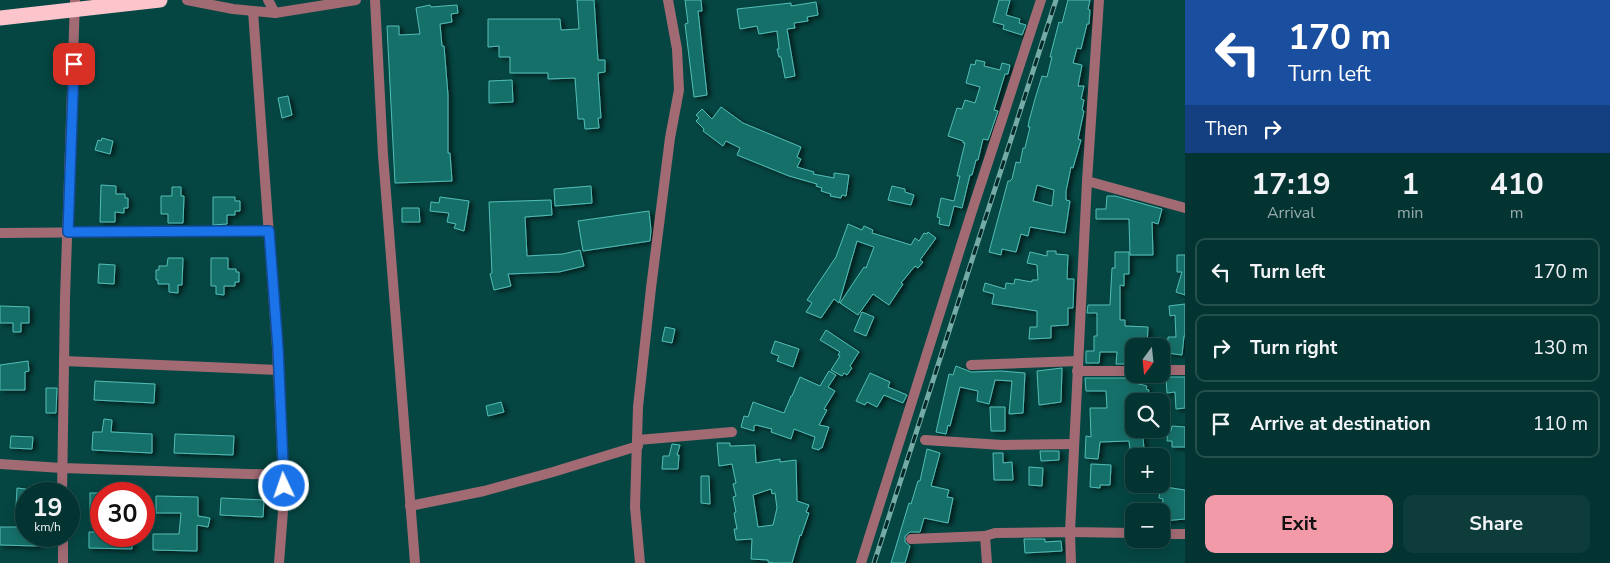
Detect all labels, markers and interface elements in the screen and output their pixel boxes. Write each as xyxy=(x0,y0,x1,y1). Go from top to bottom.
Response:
text: 170 m xyxy=(1288,14,1391,61)
icon: left xyxy=(1205,20,1270,85)
pin xyxy=(53,43,95,85)
icon: arrive xyxy=(60,50,88,78)
text: Turn left xyxy=(1288,59,1371,89)
icon: right xyxy=(1258,115,1286,143)
text: Then xyxy=(1205,116,1248,142)
text: 17:19 xyxy=(1251,164,1331,205)
text: 1 xyxy=(1401,164,1419,205)
text: 410 xyxy=(1490,164,1544,205)
text: Arrival xyxy=(1267,202,1315,224)
text: min xyxy=(1397,202,1423,224)
text: m xyxy=(1510,202,1524,224)
icon: left xyxy=(1207,258,1235,286)
text: Turn left xyxy=(1250,259,1325,285)
text: 170 m xyxy=(1533,259,1588,285)
icon: right xyxy=(1207,334,1235,362)
text: Turn right xyxy=(1250,335,1337,361)
text: 130 m xyxy=(1533,335,1588,361)
north arrow xyxy=(1125,338,1170,382)
map controls xyxy=(1125,338,1170,548)
button: search xyxy=(1125,393,1170,438)
icon: arrive xyxy=(1207,410,1235,438)
text: Arrive at destination xyxy=(1250,411,1431,437)
text: 110 m xyxy=(1533,411,1588,437)
button: + xyxy=(1125,448,1170,493)
position arrow xyxy=(257,459,309,511)
speed limit sign: 30 xyxy=(90,482,155,547)
text: 19 xyxy=(32,491,63,525)
button: Exit xyxy=(1205,495,1393,553)
button: Share xyxy=(1403,495,1590,553)
button: − xyxy=(1125,503,1170,548)
text: km/h xyxy=(34,519,61,535)

